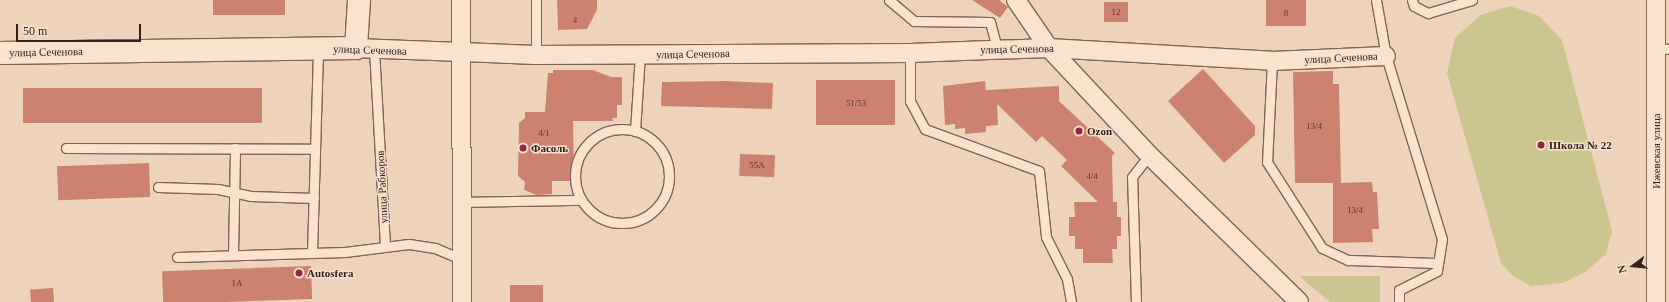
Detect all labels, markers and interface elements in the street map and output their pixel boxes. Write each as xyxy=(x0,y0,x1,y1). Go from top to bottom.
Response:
house number: 12 xyxy=(1112,7,1120,17)
house number: 8 xyxy=(1284,8,1288,18)
house number: 4 xyxy=(573,15,577,25)
scale bar xyxy=(18,16,143,42)
text: 50 m xyxy=(23,24,47,38)
street label: улица Сеченова xyxy=(333,42,407,58)
street label: улица Сеченова xyxy=(980,42,1054,56)
street label: улица Сеченова xyxy=(9,45,83,59)
street label: улица Сеченова xyxy=(656,47,730,61)
street label: улица Сеченова xyxy=(1304,49,1378,67)
house number: 51/53 xyxy=(846,98,866,108)
street label: Ижевская улица xyxy=(1649,113,1663,189)
house number: 13/4 xyxy=(1306,121,1322,131)
place label: Ozon xyxy=(1087,124,1112,138)
marker: Ozon xyxy=(1074,126,1084,136)
house number: 4/1 xyxy=(538,128,550,138)
place label: Школа № 22 xyxy=(1549,138,1612,152)
marker: Школа № 22 xyxy=(1536,140,1546,150)
place label: Фасоль xyxy=(531,141,568,155)
marker: Фасоль xyxy=(518,143,528,153)
street label: улица Рабкоров xyxy=(373,150,391,224)
house number: 55А xyxy=(749,160,765,170)
house number: 4/4 xyxy=(1086,171,1098,181)
house number: 13/4 xyxy=(1347,205,1363,215)
north arrow xyxy=(1613,246,1653,286)
text: N xyxy=(1615,264,1628,275)
place label: Autosfera xyxy=(307,266,353,280)
marker: Autosfera xyxy=(294,268,304,278)
house number: 1А xyxy=(232,278,242,288)

